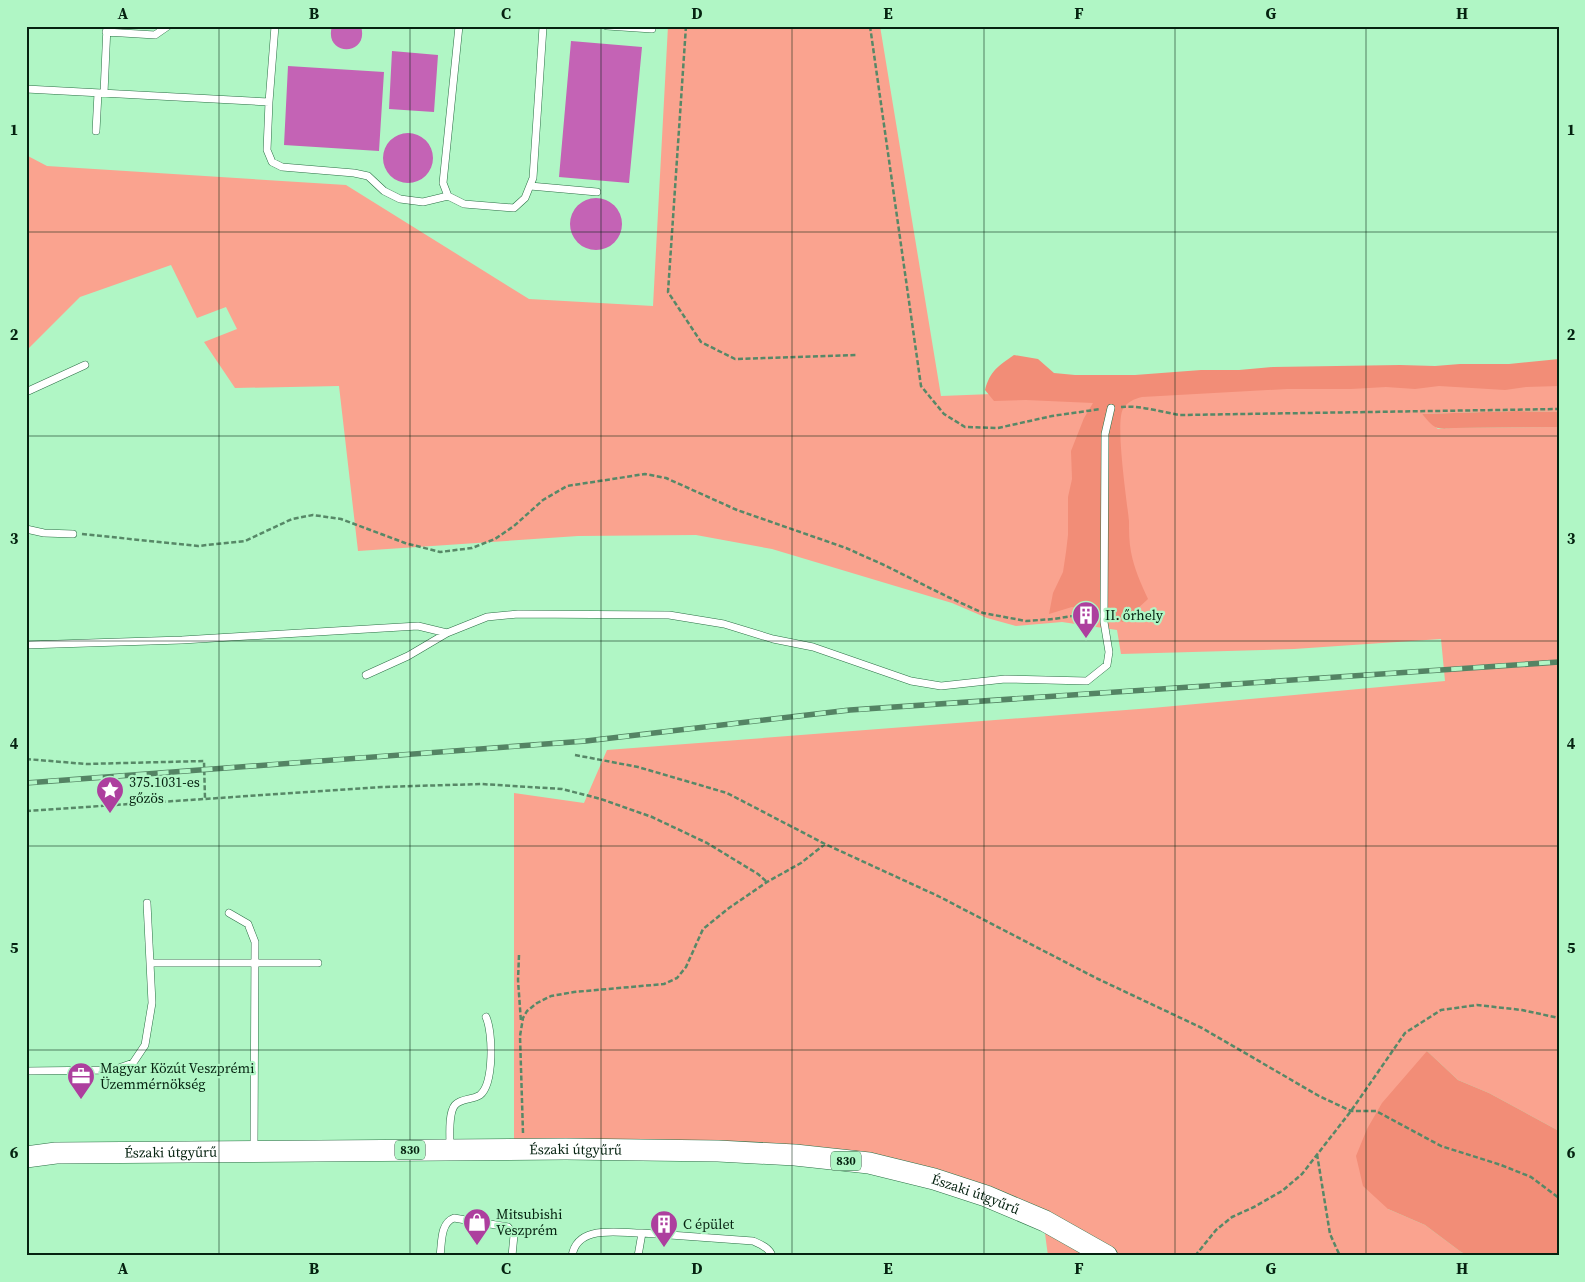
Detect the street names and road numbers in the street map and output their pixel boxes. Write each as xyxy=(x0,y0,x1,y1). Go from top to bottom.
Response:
street label: Északi útgyűrű xyxy=(529,1139,622,1160)
road number: 830 xyxy=(395,1140,425,1160)
street label: Északi útgyűrű xyxy=(124,1142,217,1162)
road number: 830 xyxy=(831,1152,861,1170)
street label: Északi útgyűrű xyxy=(929,1169,1023,1219)

